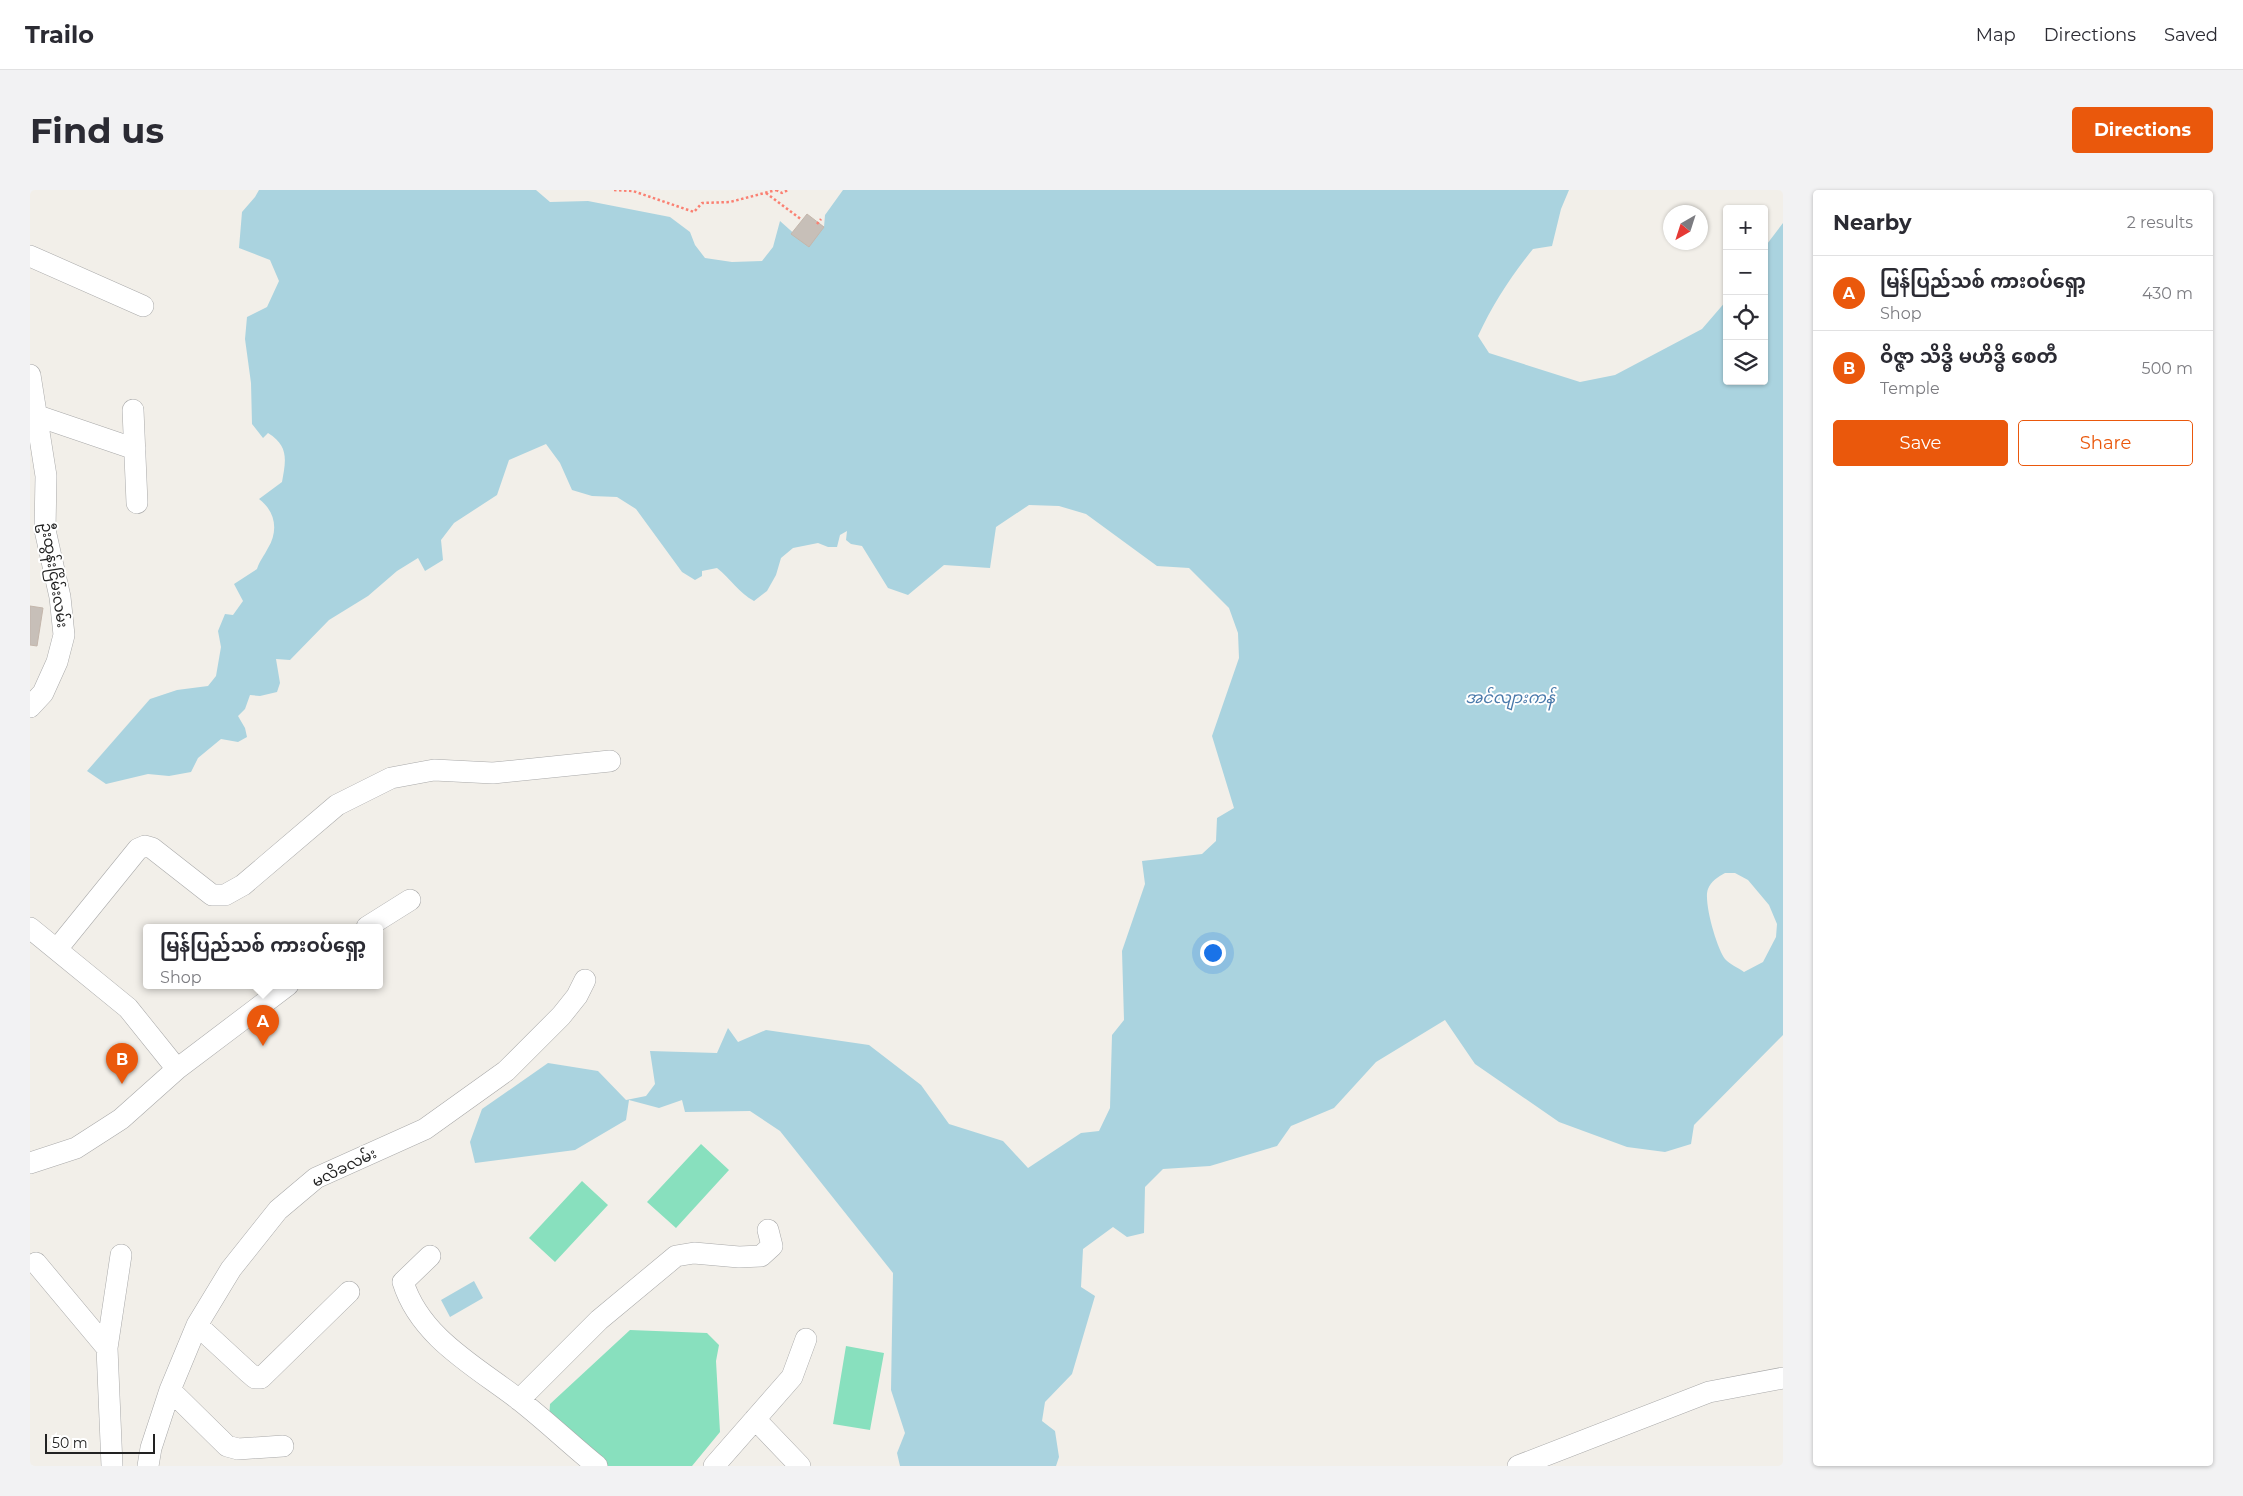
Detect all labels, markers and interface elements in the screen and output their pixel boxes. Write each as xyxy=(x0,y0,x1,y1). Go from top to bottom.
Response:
text: Trailo xyxy=(25,20,94,49)
text: Map xyxy=(1976,24,2016,46)
text: Directions xyxy=(2044,24,2136,46)
text: Saved xyxy=(2164,24,2218,46)
button: Directions xyxy=(2072,107,2213,153)
text: Find us xyxy=(30,109,164,152)
north arrow xyxy=(1663,205,1708,250)
map controls xyxy=(1723,205,1768,385)
button: + xyxy=(1723,205,1768,250)
text: Nearby xyxy=(1833,210,1912,235)
text: 2 results xyxy=(2127,213,2193,232)
button: − xyxy=(1723,250,1768,295)
text: မြန်ပြည်သစ် ကားဝပ်ရှော့ xyxy=(1880,270,2086,293)
text: A xyxy=(1843,284,1855,303)
text: 430 m xyxy=(2142,284,2193,303)
button: locate xyxy=(1723,295,1768,340)
text: Shop xyxy=(1880,304,1922,323)
button: layers xyxy=(1723,340,1768,385)
text: ဝိဇ္ဇာ သိဒ္ဓိ မဟိဒ္ဓိ စေတီ xyxy=(1880,345,2058,368)
text: B xyxy=(1843,359,1855,378)
text: 500 m xyxy=(2142,359,2193,378)
text: Temple xyxy=(1880,379,1940,398)
button: Save xyxy=(1833,420,2008,466)
button: Share xyxy=(2018,420,2193,466)
street label: ဦးထွန်းငြိမ်းလမ်း xyxy=(34,521,73,630)
water label: အင်လျားကန် xyxy=(1465,686,1557,711)
popup xyxy=(143,924,383,989)
text: မြန်ပြည်သစ် ကားဝပ်ရှော့ xyxy=(160,934,366,957)
your location xyxy=(1200,940,1226,966)
text: Shop xyxy=(160,968,202,987)
pin: A xyxy=(247,1005,279,1046)
pin: B xyxy=(106,1043,138,1084)
street label: မလိခလမ်း xyxy=(309,1143,379,1191)
scale bar xyxy=(45,1431,155,1454)
text: 50 m xyxy=(52,1434,88,1452)

